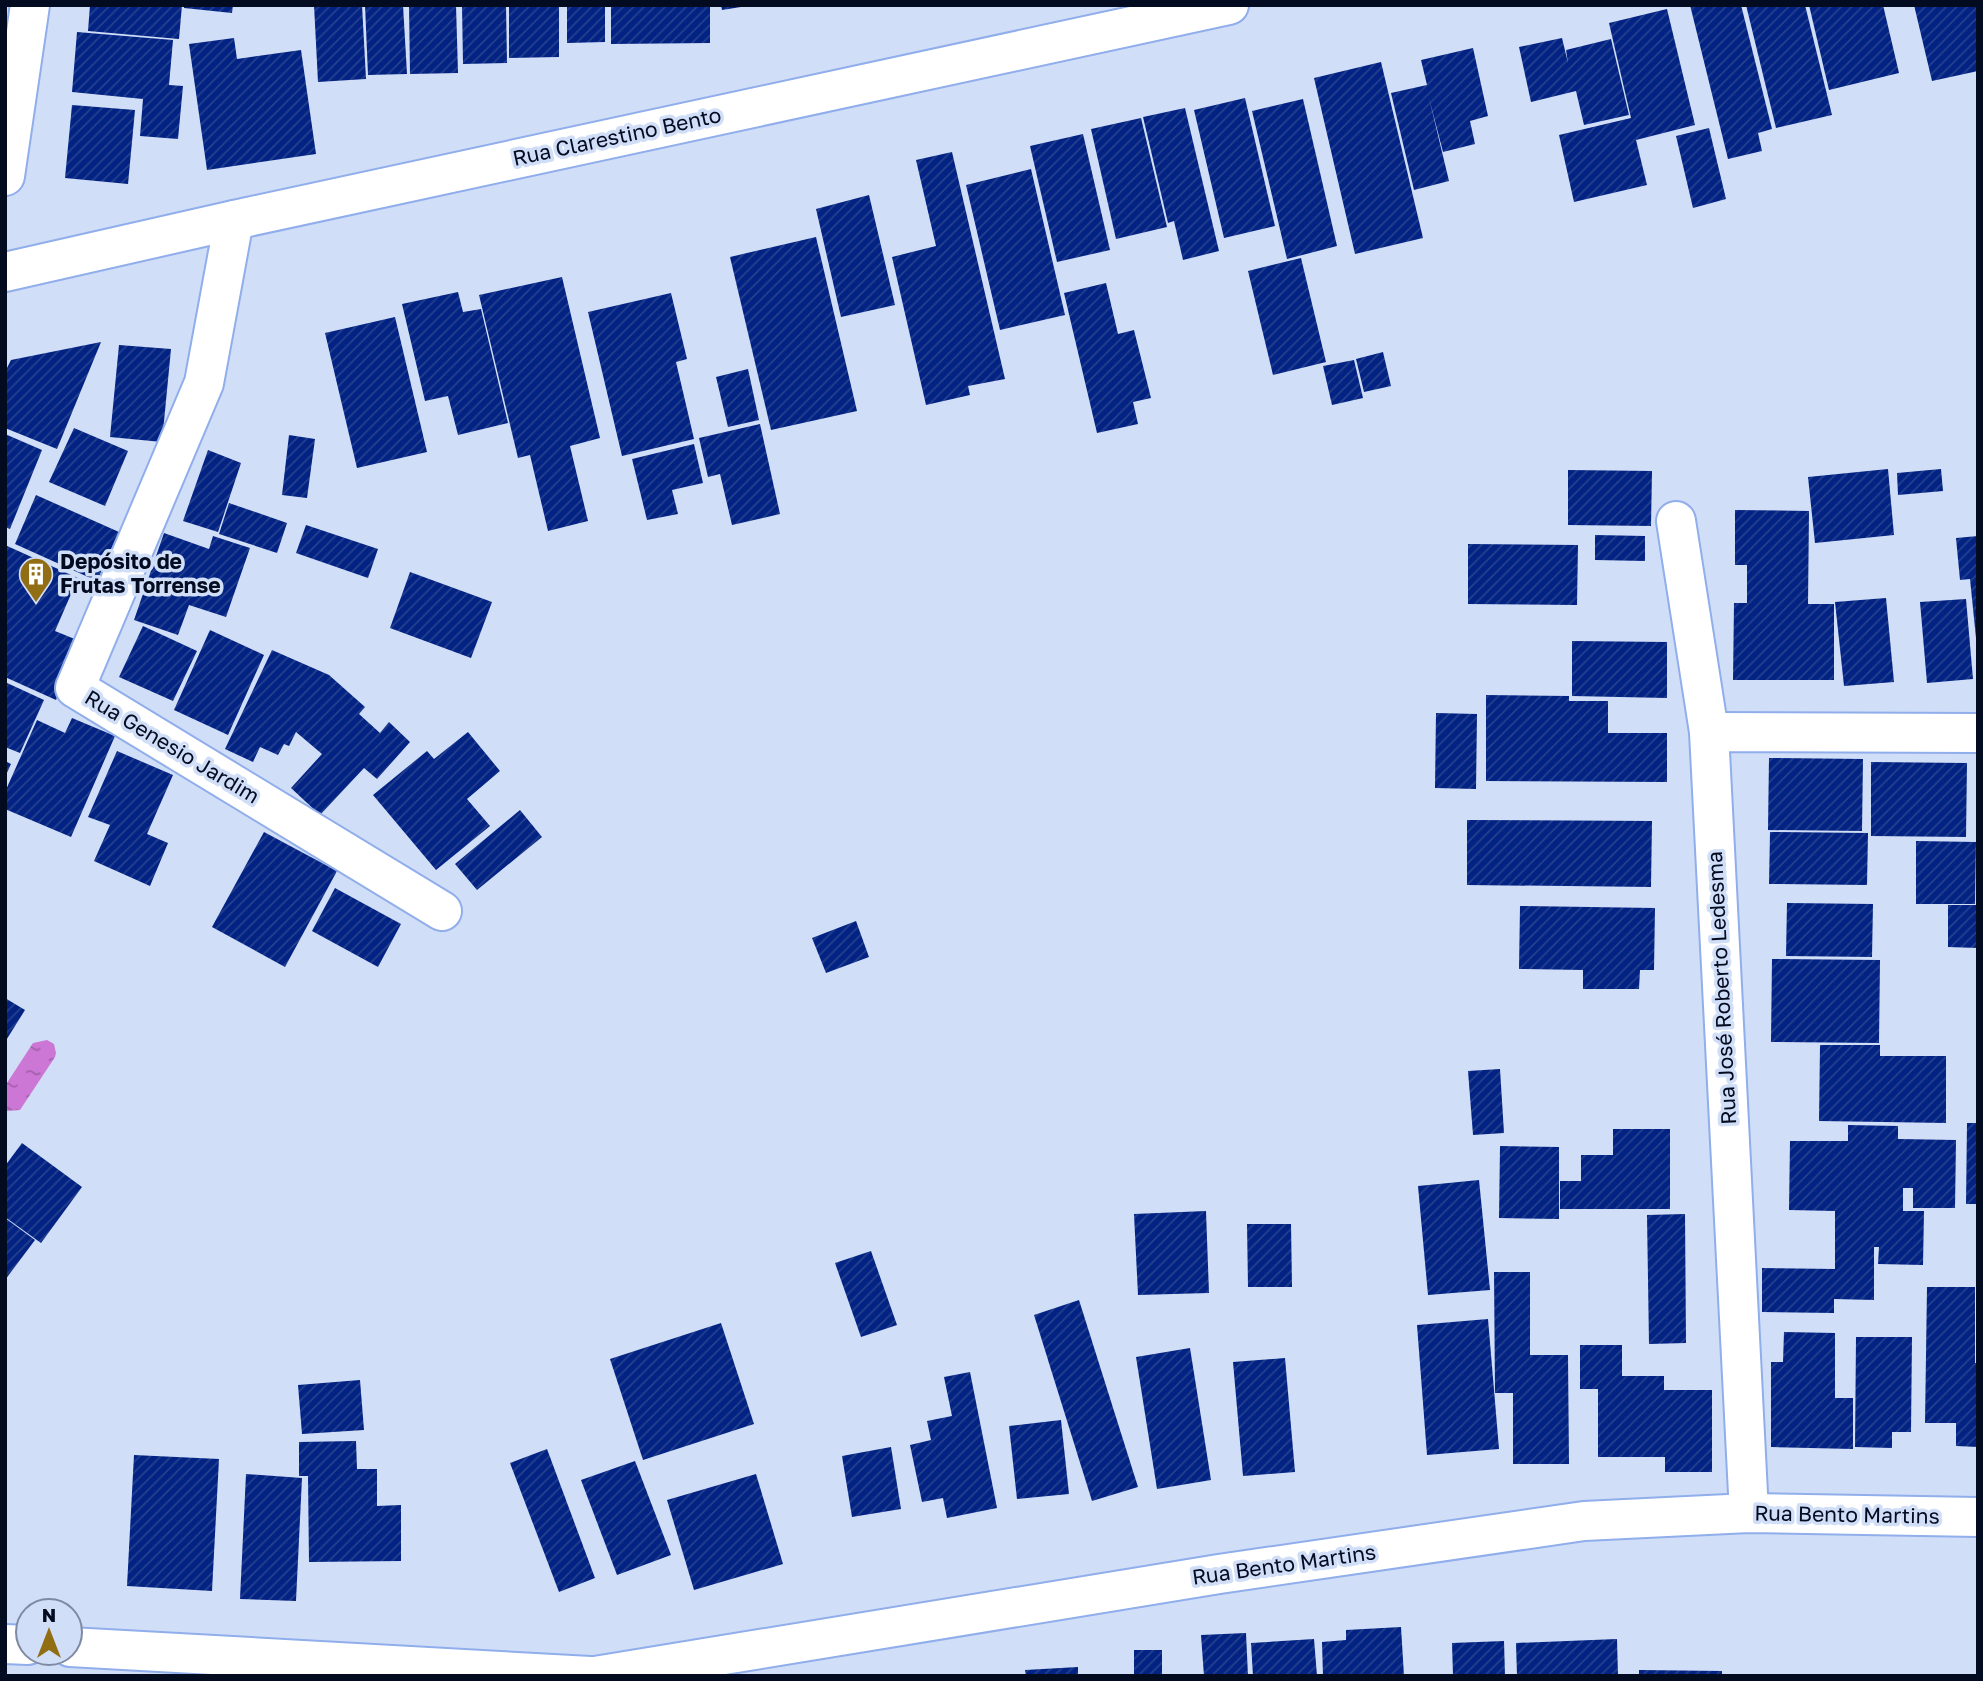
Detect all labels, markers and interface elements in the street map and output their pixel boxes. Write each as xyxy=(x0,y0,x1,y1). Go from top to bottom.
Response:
street label: Rua Clarestino Bento xyxy=(510,101,723,171)
place label: Depósito de Frutas Torrense xyxy=(60,548,221,598)
building icon: Depósito de Frutas Torrense xyxy=(17,555,55,604)
street label: Rua Genesio Jardim xyxy=(81,684,264,809)
street label: Rua José Roberto Ledesma xyxy=(1701,851,1741,1125)
street label: Rua Bento Martins xyxy=(1754,1499,1940,1529)
street label: Rua Bento Martins xyxy=(1190,1538,1378,1590)
north arrow xyxy=(14,1597,84,1667)
text: N xyxy=(42,1603,56,1626)

